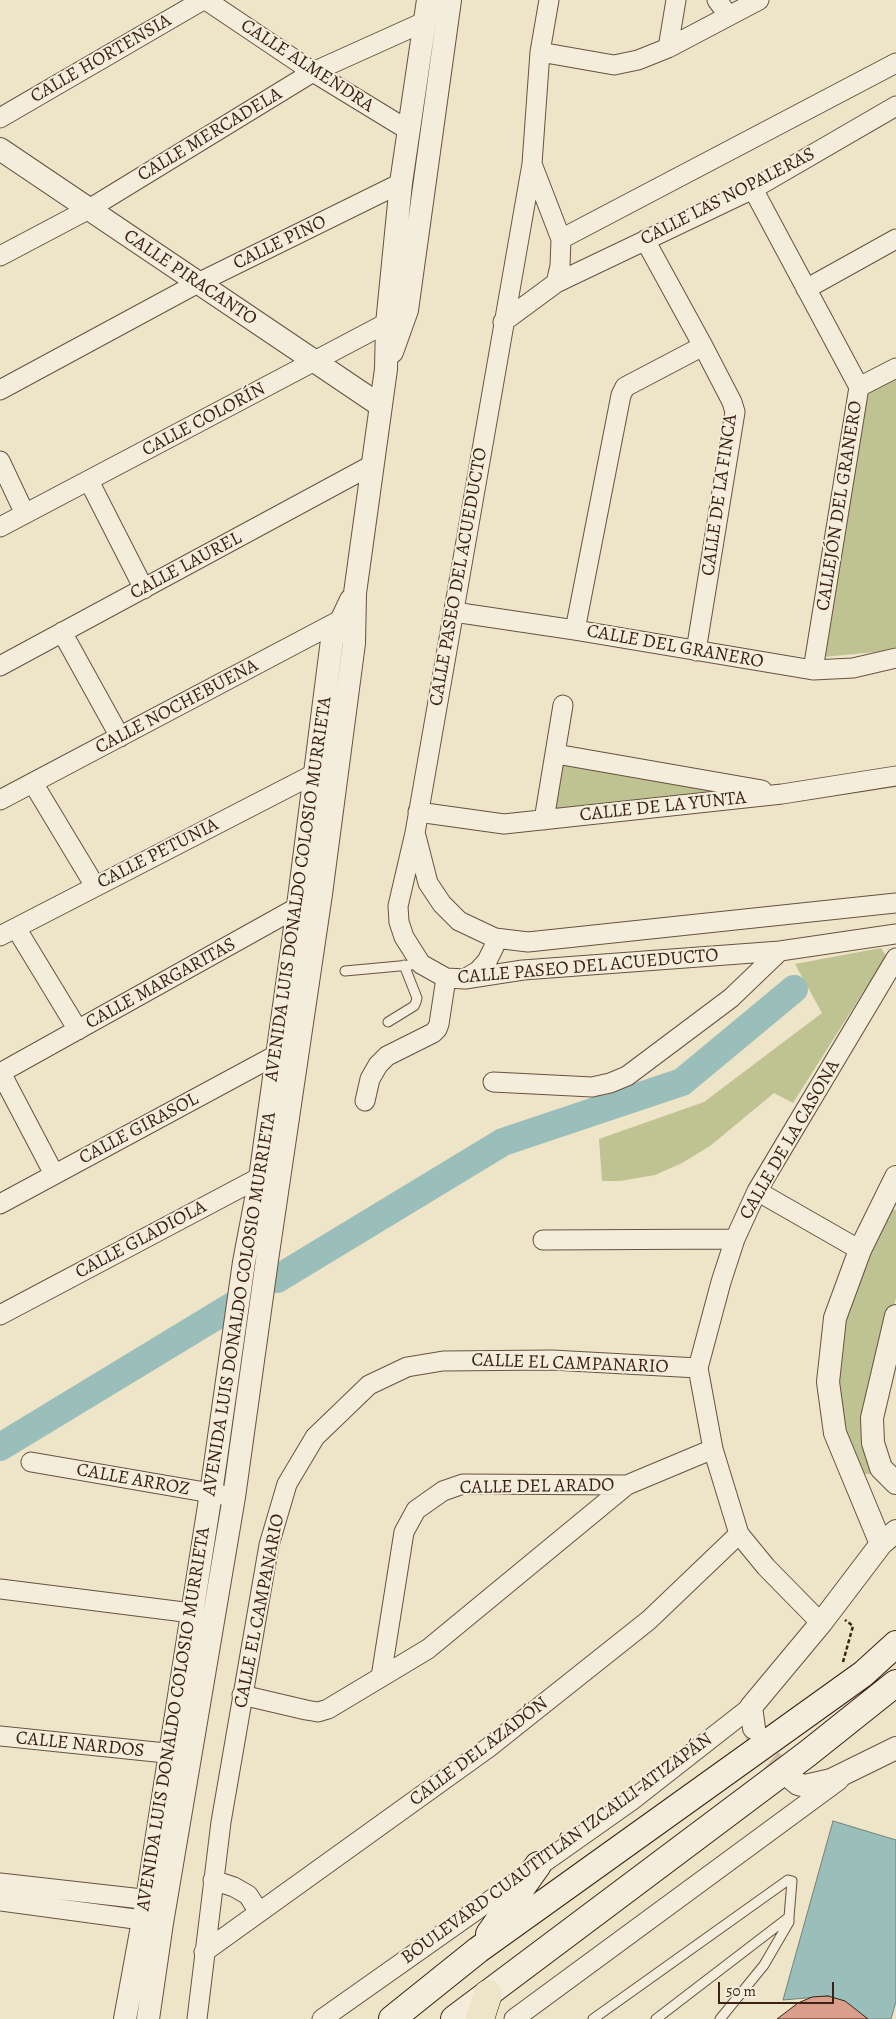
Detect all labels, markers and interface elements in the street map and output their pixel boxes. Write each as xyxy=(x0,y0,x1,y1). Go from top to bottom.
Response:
street label: CALLE HORTENSIA xyxy=(27,9,175,109)
street label: CALLE ALMENDRA xyxy=(236,14,378,118)
street label: CALLE MERCADELA xyxy=(134,83,286,187)
street label: CALLE LAS NOPALERAS xyxy=(637,143,819,251)
street label: CALLE PINO xyxy=(230,211,330,275)
street label: CALLE PIRACANTO xyxy=(119,225,261,331)
street label: CALLE COLORÍN xyxy=(139,378,269,462)
street label: CALLEJÓN DEL GRANERO xyxy=(812,399,868,613)
street label: CALLE DE LA FINCA xyxy=(697,413,743,577)
street label: CALLE PASEO DEL ACUEDUCTO xyxy=(425,446,493,708)
street label: CALLE LAUREL xyxy=(126,527,246,605)
street label: CALLE DEL GRANERO xyxy=(585,620,765,674)
street label: CALLE NOCHEBUENA xyxy=(92,654,262,760)
street label: AVENIDA LUIS DONALDO COLOSIO MURRIETA xyxy=(261,695,337,1083)
street label: CALLE DE LA YUNTA xyxy=(579,787,747,827)
street label: CALLE PETUNIA xyxy=(94,814,222,894)
street label: CALLE MARGARITAS xyxy=(82,933,240,1035)
street label: CALLE PASEO DEL ACUEDUCTO xyxy=(457,944,719,990)
street label: CALLE DE LA CASONA xyxy=(735,1056,845,1224)
street label: CALLE GIRASOL xyxy=(76,1088,202,1170)
street label: AVENIDA LUIS DONALDO COLOSIO MURRIETA xyxy=(198,1110,282,1498)
street label: CALLE GLADIOLA xyxy=(72,1196,210,1284)
street label: CALLE EL CAMPANARIO xyxy=(471,1349,669,1379)
street label: CALLE ARROZ xyxy=(75,1459,191,1501)
street label: CALLE DEL ARADO xyxy=(459,1474,615,1500)
street label: CALLE EL CAMPANARIO xyxy=(230,1512,290,1710)
street label: AVENIDA LUIS DONALDO COLOSIO MURRIETA xyxy=(132,1525,216,1913)
street label: CALLE DEL AZADÓN xyxy=(405,1692,553,1812)
street label: CALLE NARDOS xyxy=(15,1727,145,1763)
street label: BOULEVARD CUAUTITLÁN IZCALLI-ATIZAPÁN xyxy=(397,1728,717,1970)
scale bar xyxy=(721,1972,837,2004)
text: 50 m xyxy=(726,1981,756,2001)

